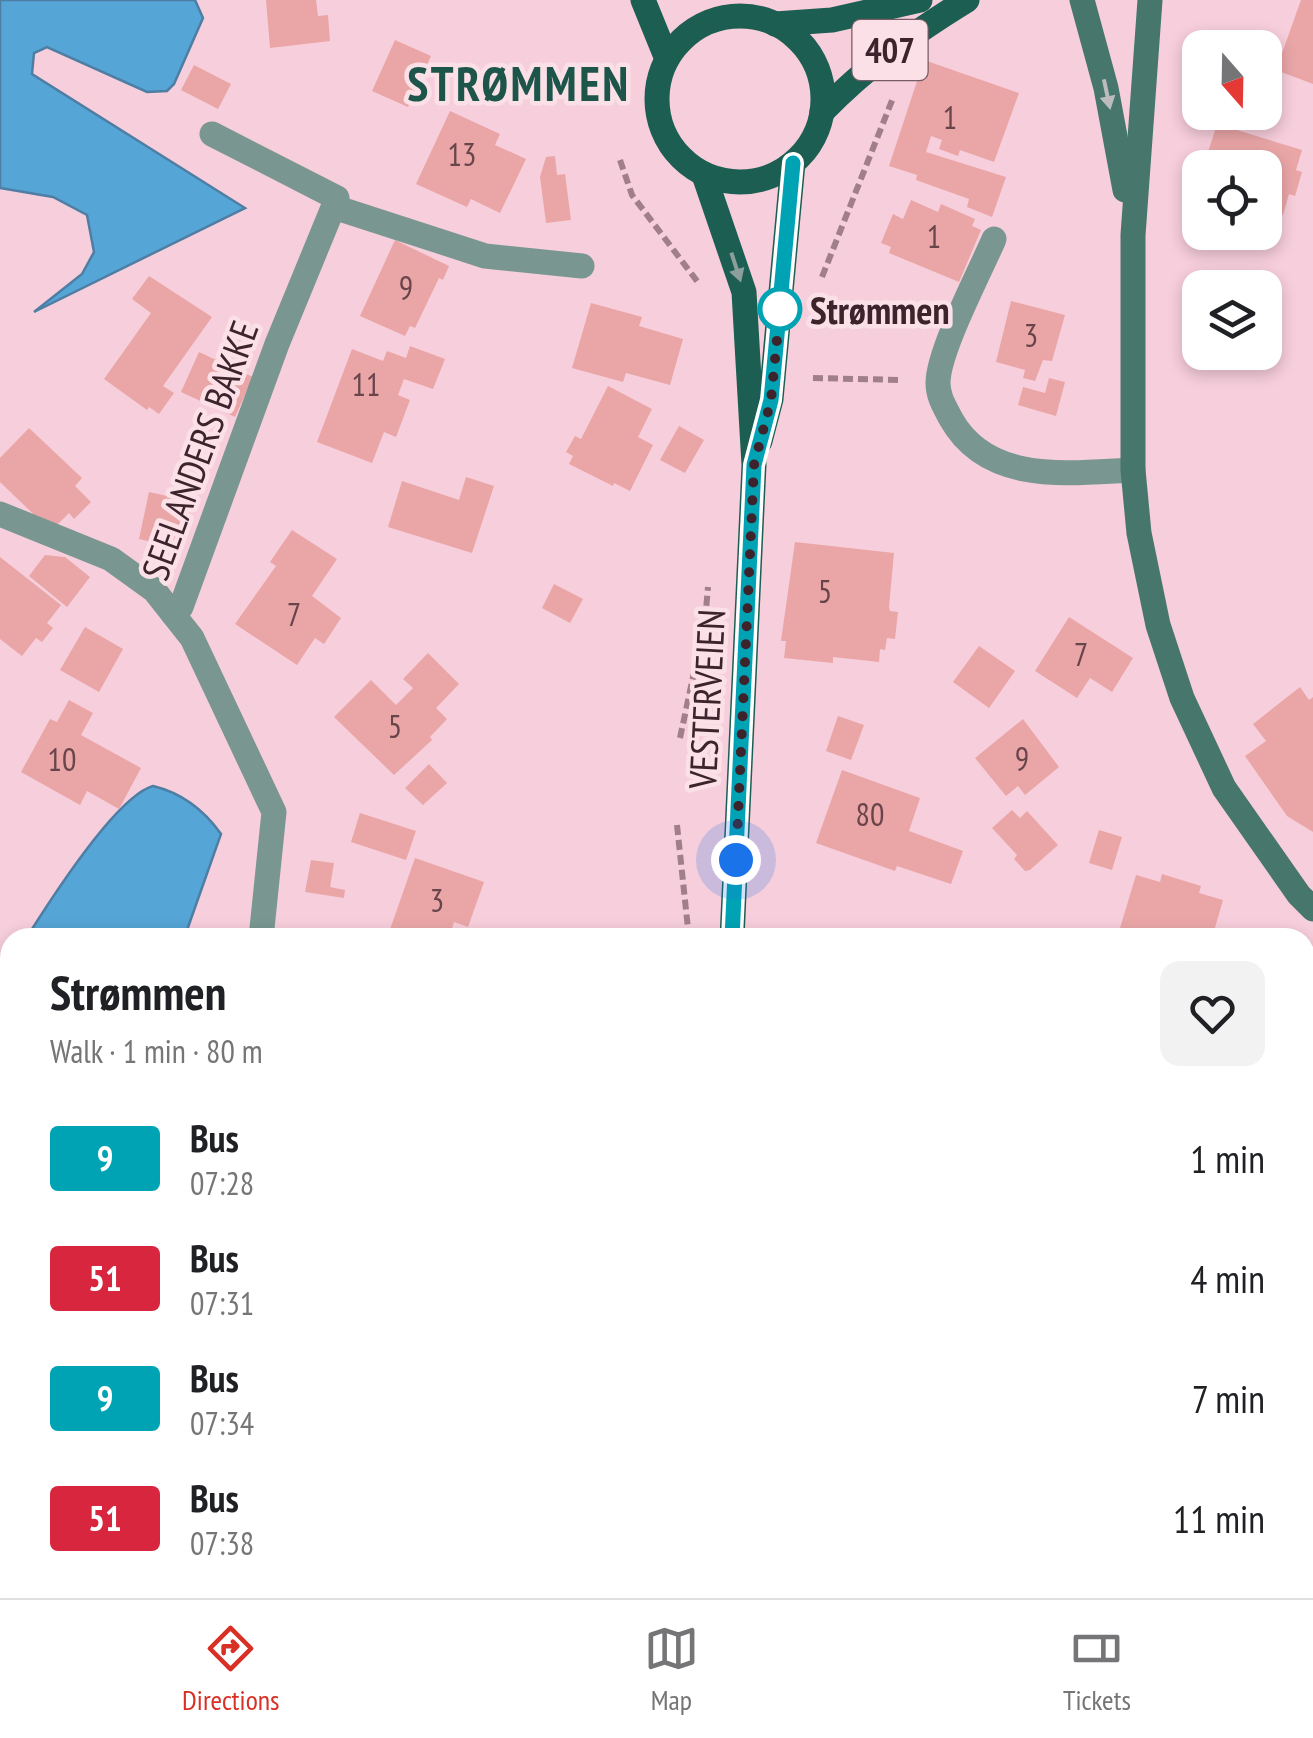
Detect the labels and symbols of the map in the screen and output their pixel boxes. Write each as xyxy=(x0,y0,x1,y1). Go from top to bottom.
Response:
road number: 407 xyxy=(852,20,928,80)
north arrow xyxy=(1182,30,1282,130)
district label: STRØMMEN xyxy=(407,52,631,114)
one-way arrow xyxy=(1099,79,1115,110)
house number: 1 xyxy=(943,96,957,138)
house number: 13 xyxy=(448,133,476,175)
house number: 1 xyxy=(927,215,941,257)
one-way arrow xyxy=(729,252,744,282)
house number: 9 xyxy=(399,266,413,308)
place label: Strømmen xyxy=(810,285,950,334)
marker: Strømmen xyxy=(759,288,801,330)
street label: SEELANDERS BAKKE xyxy=(130,314,268,586)
house number: 3 xyxy=(1024,314,1038,356)
house number: 11 xyxy=(352,363,380,405)
house number: 5 xyxy=(818,570,832,612)
house number: 7 xyxy=(287,593,301,635)
street label: VESTERVEIEN xyxy=(677,608,735,791)
house number: 7 xyxy=(1074,633,1088,675)
house number: 5 xyxy=(388,705,402,747)
house number: 9 xyxy=(1015,737,1029,779)
house number: 10 xyxy=(48,738,76,780)
house number: 80 xyxy=(856,793,884,835)
your location xyxy=(711,835,761,885)
house number: 3 xyxy=(430,879,444,921)

